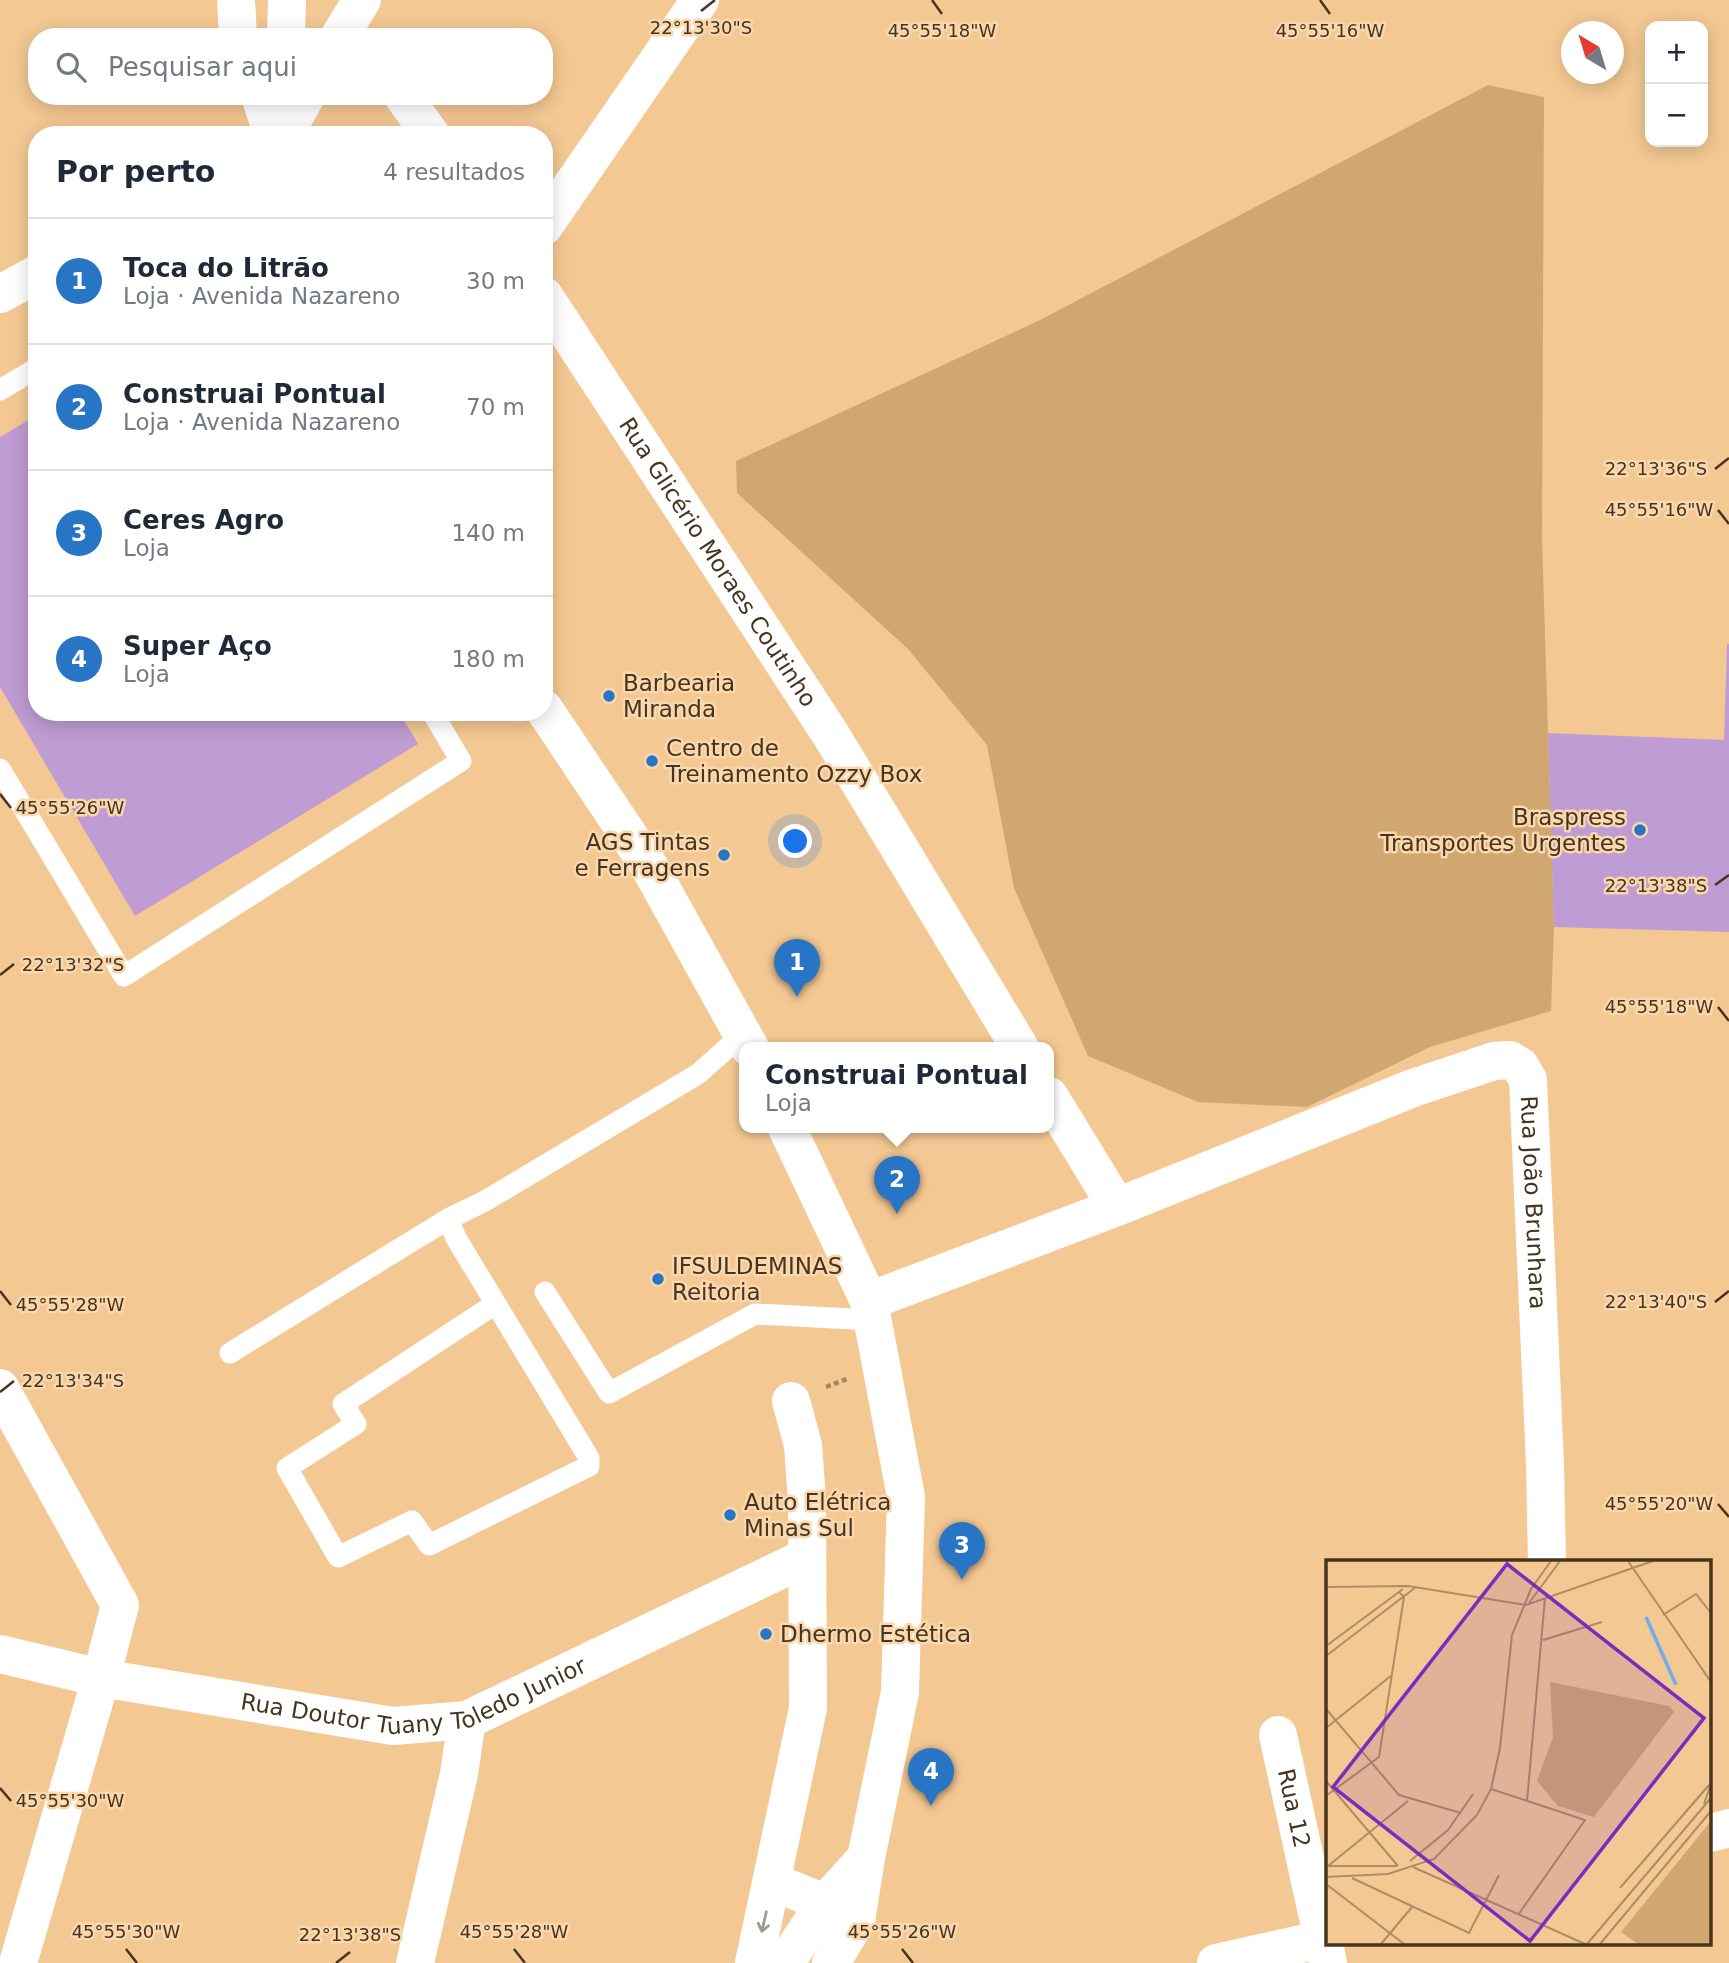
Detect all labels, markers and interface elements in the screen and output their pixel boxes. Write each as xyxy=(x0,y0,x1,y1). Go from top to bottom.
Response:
text: 22°13'30"S xyxy=(650,17,752,38)
text: 45°55'18"W xyxy=(888,20,997,41)
text: 45°55'16"W xyxy=(1276,20,1385,41)
north arrow xyxy=(1561,21,1624,84)
map controls xyxy=(1645,21,1708,147)
button: + xyxy=(1645,21,1708,84)
search box xyxy=(28,28,553,105)
icon: search xyxy=(52,48,90,86)
text: Pesquisar aqui xyxy=(108,52,297,82)
button: − xyxy=(1645,84,1708,147)
text: Por perto xyxy=(56,154,215,189)
text: 4 resultados xyxy=(383,159,525,185)
text: Toca do Litrão xyxy=(123,253,329,283)
text: 1 xyxy=(71,268,87,294)
text: 30 m xyxy=(466,268,525,294)
text: Loja · Avenida Nazareno xyxy=(123,283,400,309)
text: Construai Pontual xyxy=(123,379,386,409)
text: 2 xyxy=(71,394,87,420)
text: 70 m xyxy=(466,394,525,420)
text: Loja · Avenida Nazareno xyxy=(123,409,400,435)
street label: Rua Glicério Moraes Coutinho xyxy=(614,413,822,712)
text: 22°13'36"S xyxy=(1605,458,1707,479)
text: 45°55'16"W xyxy=(1605,499,1714,520)
text: Ceres Agro xyxy=(123,505,284,535)
text: 3 xyxy=(71,520,87,546)
text: 140 m xyxy=(451,520,525,546)
text: Loja xyxy=(123,535,170,561)
text: Super Aço xyxy=(123,631,272,661)
text: 4 xyxy=(71,646,87,672)
text: 180 m xyxy=(451,646,525,672)
text: Loja xyxy=(123,661,170,687)
place label: Barbearia Miranda xyxy=(623,670,735,722)
marker: Barbearia Miranda xyxy=(601,688,617,704)
place label: Centro de Treinamento Ozzy Box xyxy=(665,735,922,787)
marker: Centro de Treinamento Ozzy Box xyxy=(644,753,660,769)
text: 45°55'26"W xyxy=(16,797,125,818)
place label: Braspress Transportes Urgentes xyxy=(1379,804,1626,856)
marker: Braspress Transportes Urgentes xyxy=(1632,822,1648,838)
your location xyxy=(778,824,812,858)
place label: AGS Tintas e Ferragens xyxy=(575,829,710,881)
marker: AGS Tintas e Ferragens xyxy=(716,847,732,863)
text: 22°13'38"S xyxy=(1605,875,1707,896)
pin: 1 xyxy=(774,939,820,997)
text: 22°13'32"S xyxy=(22,954,124,975)
text: 45°55'18"W xyxy=(1605,996,1714,1017)
popup xyxy=(739,1042,1054,1133)
text: Construai Pontual xyxy=(765,1060,1028,1090)
text: Loja xyxy=(765,1090,812,1116)
street label: Rua João Brunhara xyxy=(1516,1095,1551,1310)
pin: 2 xyxy=(874,1156,920,1214)
place label: IFSULDEMINAS Reitoria xyxy=(672,1253,842,1305)
marker: IFSULDEMINAS Reitoria xyxy=(650,1271,666,1287)
text: 22°13'40"S xyxy=(1605,1291,1707,1312)
text: 45°55'28"W xyxy=(16,1294,125,1315)
text: 22°13'34"S xyxy=(22,1370,124,1391)
place label: Auto Elétrica Minas Sul xyxy=(744,1489,891,1541)
text: 45°55'20"W xyxy=(1605,1493,1714,1514)
marker: Auto Elétrica Minas Sul xyxy=(722,1507,738,1523)
pin: 3 xyxy=(939,1522,985,1580)
inset map xyxy=(1326,1560,1712,1946)
place label: Dhermo Estética xyxy=(780,1621,971,1647)
marker: Dhermo Estética xyxy=(758,1626,774,1642)
street label: Rua Doutor Tuany Toledo Junior xyxy=(239,1652,591,1739)
pin: 4 xyxy=(908,1748,954,1806)
street label: Rua 12 xyxy=(1273,1766,1315,1850)
text: 45°55'30"W xyxy=(16,1790,125,1811)
one-way arrow xyxy=(757,1910,770,1933)
text: 45°55'30"W xyxy=(72,1921,181,1942)
text: 45°55'28"W xyxy=(460,1921,569,1942)
text: 45°55'26"W xyxy=(848,1921,957,1942)
text: 22°13'38"S xyxy=(299,1924,401,1945)

